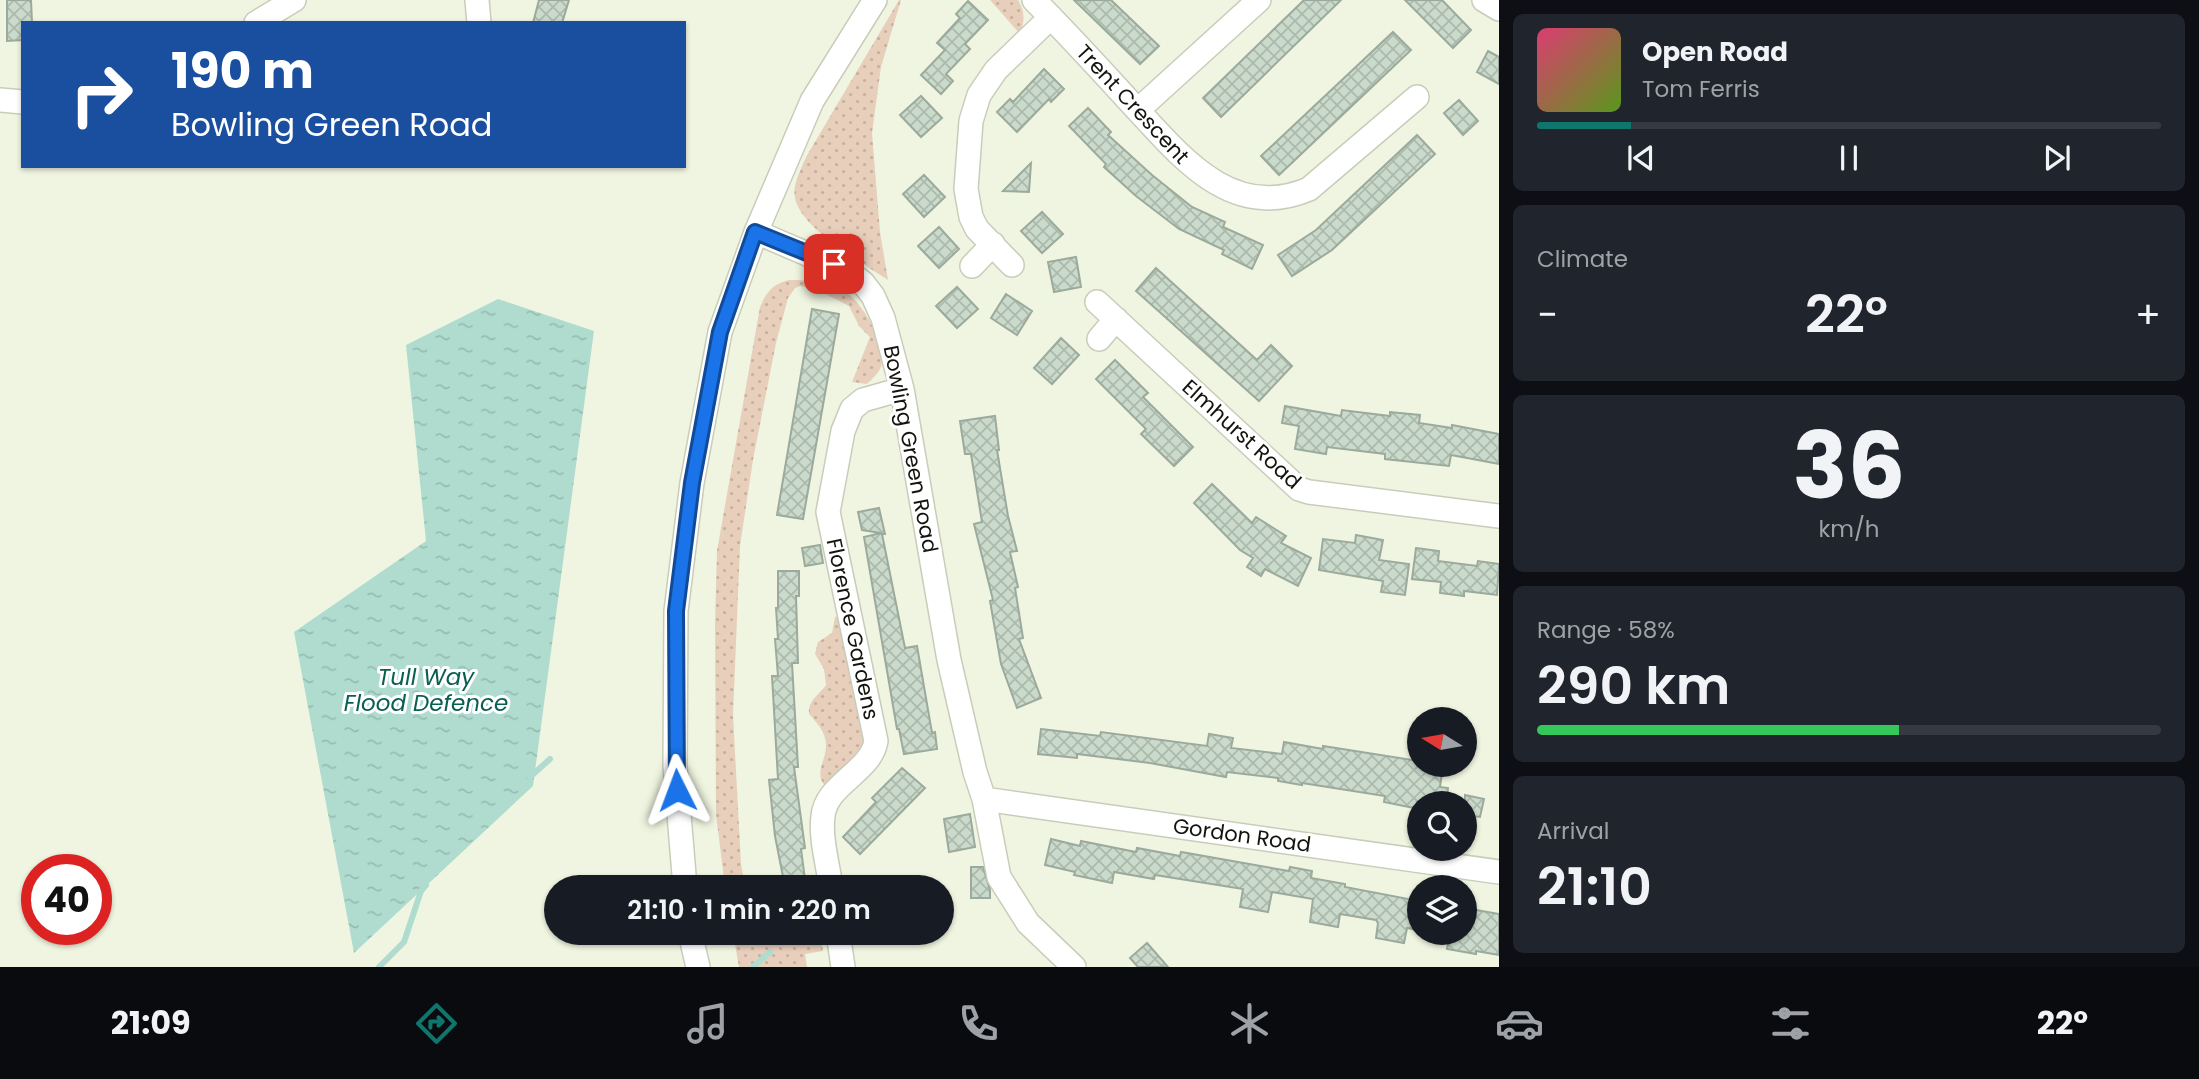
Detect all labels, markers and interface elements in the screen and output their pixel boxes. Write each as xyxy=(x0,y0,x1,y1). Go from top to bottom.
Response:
text: Open Road xyxy=(1642,34,1788,70)
text: 190 m xyxy=(171,37,314,105)
street label: Trent Crescent xyxy=(1070,38,1196,170)
icon: right xyxy=(56,49,147,140)
text: Tom Ferris xyxy=(1642,73,1760,105)
text: Bowling Green Road xyxy=(171,102,492,147)
icon: previous xyxy=(1622,139,1660,177)
icon: pause xyxy=(1830,139,1868,177)
icon: next xyxy=(2038,139,2076,177)
pin xyxy=(804,234,864,294)
text: Climate xyxy=(1537,243,1628,275)
icon: arrive xyxy=(815,245,853,283)
text: 22° xyxy=(1805,278,1888,351)
text: − xyxy=(1537,288,1558,341)
text: + xyxy=(2135,288,2161,341)
street label: Bowling Green Road xyxy=(877,343,945,555)
street label: Elmhurst Road xyxy=(1176,373,1308,495)
text: 36 xyxy=(1792,402,1906,530)
text: km/h xyxy=(1818,513,1880,545)
street label: Florence Gardens xyxy=(820,536,886,722)
text: Range · 58% xyxy=(1537,614,1675,646)
text: 290 km xyxy=(1537,649,1730,722)
water label: Tull Way Flood Defence xyxy=(344,661,508,719)
north arrow xyxy=(1407,707,1477,777)
map controls xyxy=(1407,707,1477,945)
position arrow xyxy=(640,753,714,827)
button: search xyxy=(1407,791,1477,861)
street label: Gordon Road xyxy=(1171,811,1313,859)
text: Arrival xyxy=(1537,815,1609,847)
text: 21:10 xyxy=(1537,850,1652,923)
speed limit sign: 40 xyxy=(21,854,112,945)
button: layers xyxy=(1407,875,1477,945)
text: 21:10 · 1 min · 220 m xyxy=(627,892,871,928)
icon: directions xyxy=(412,999,461,1048)
icon: music xyxy=(683,999,732,1048)
icon: phone xyxy=(954,999,1003,1048)
icon: climate xyxy=(1225,999,1274,1048)
icon: car xyxy=(1495,999,1544,1048)
icon: filters xyxy=(1766,999,1815,1048)
text: 21:09 xyxy=(111,1000,191,1045)
text: 22° xyxy=(2037,1000,2088,1045)

